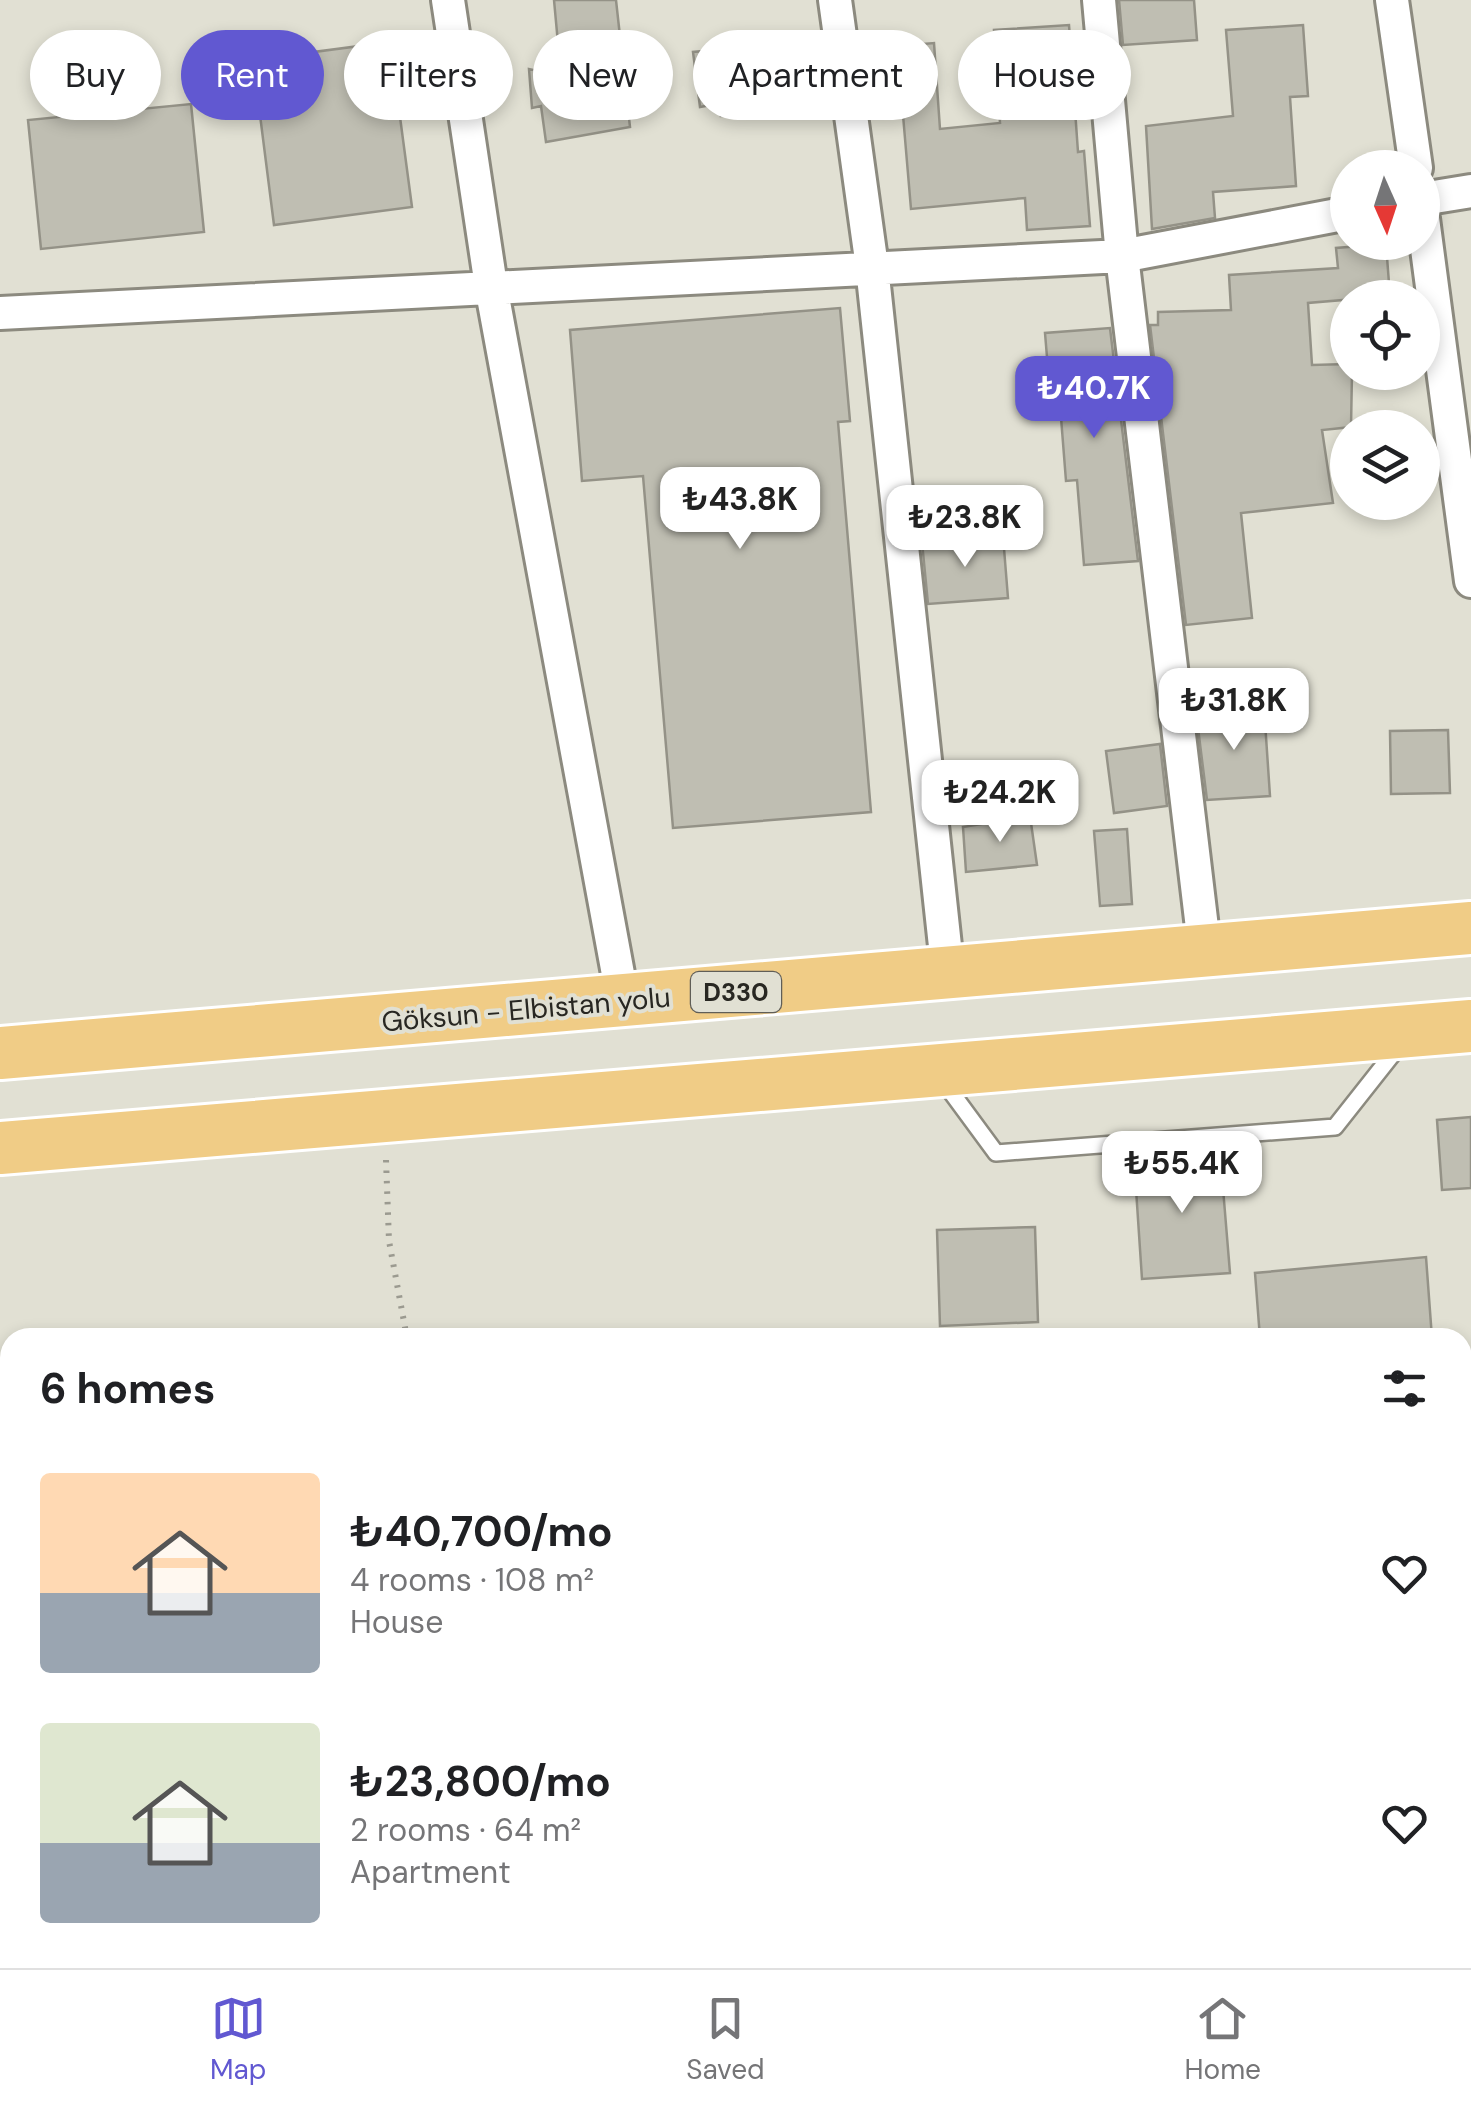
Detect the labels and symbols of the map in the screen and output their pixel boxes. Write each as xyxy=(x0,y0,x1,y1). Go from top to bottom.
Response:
north arrow xyxy=(1330,150,1440,260)
pin: ₺40.7K xyxy=(1013,356,1175,441)
pin: ₺43.8K xyxy=(659,467,821,552)
pin: ₺23.8K xyxy=(884,485,1046,570)
pin: ₺31.8K xyxy=(1153,668,1315,753)
pin: ₺24.2K xyxy=(919,760,1081,845)
road number: D330 xyxy=(691,972,781,1012)
street label: Göksun - Elbistan yolu xyxy=(380,978,672,1041)
pin: ₺55.4K xyxy=(1101,1131,1263,1216)

